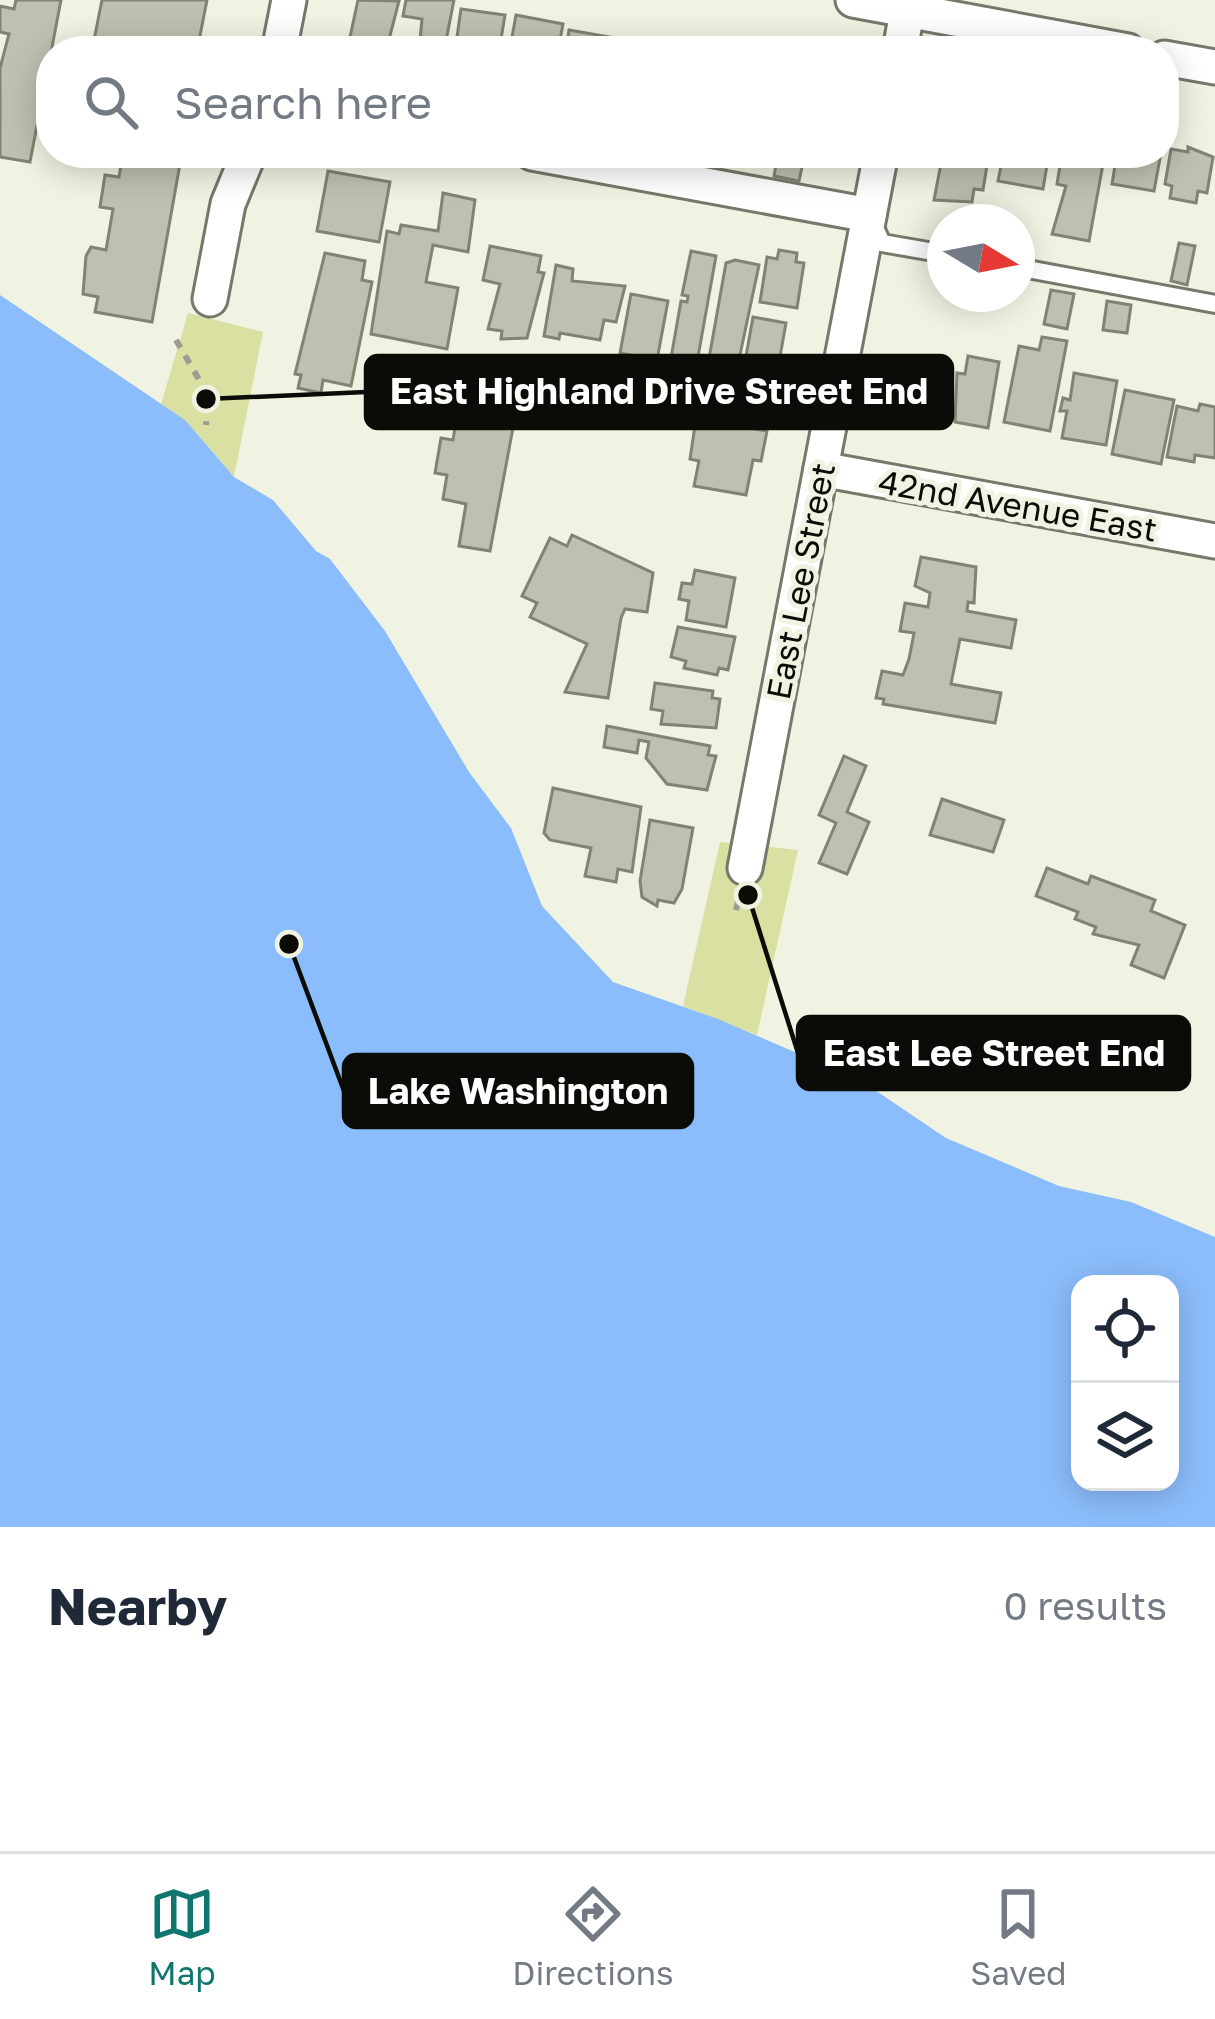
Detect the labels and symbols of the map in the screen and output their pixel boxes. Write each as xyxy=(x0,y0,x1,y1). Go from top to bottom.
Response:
north arrow xyxy=(927,204,1035,312)
callout: East Highland Drive Street End xyxy=(366,356,952,428)
text: East Highland Drive Street End xyxy=(390,369,928,412)
street label: East Lee Street xyxy=(758,459,842,703)
street label: 42nd Avenue East xyxy=(876,461,1160,549)
callout: East Lee Street End xyxy=(798,1017,1189,1089)
text: East Lee Street End xyxy=(823,1031,1165,1074)
callout: Lake Washington xyxy=(344,1055,692,1127)
text: Lake Washington xyxy=(368,1069,668,1112)

